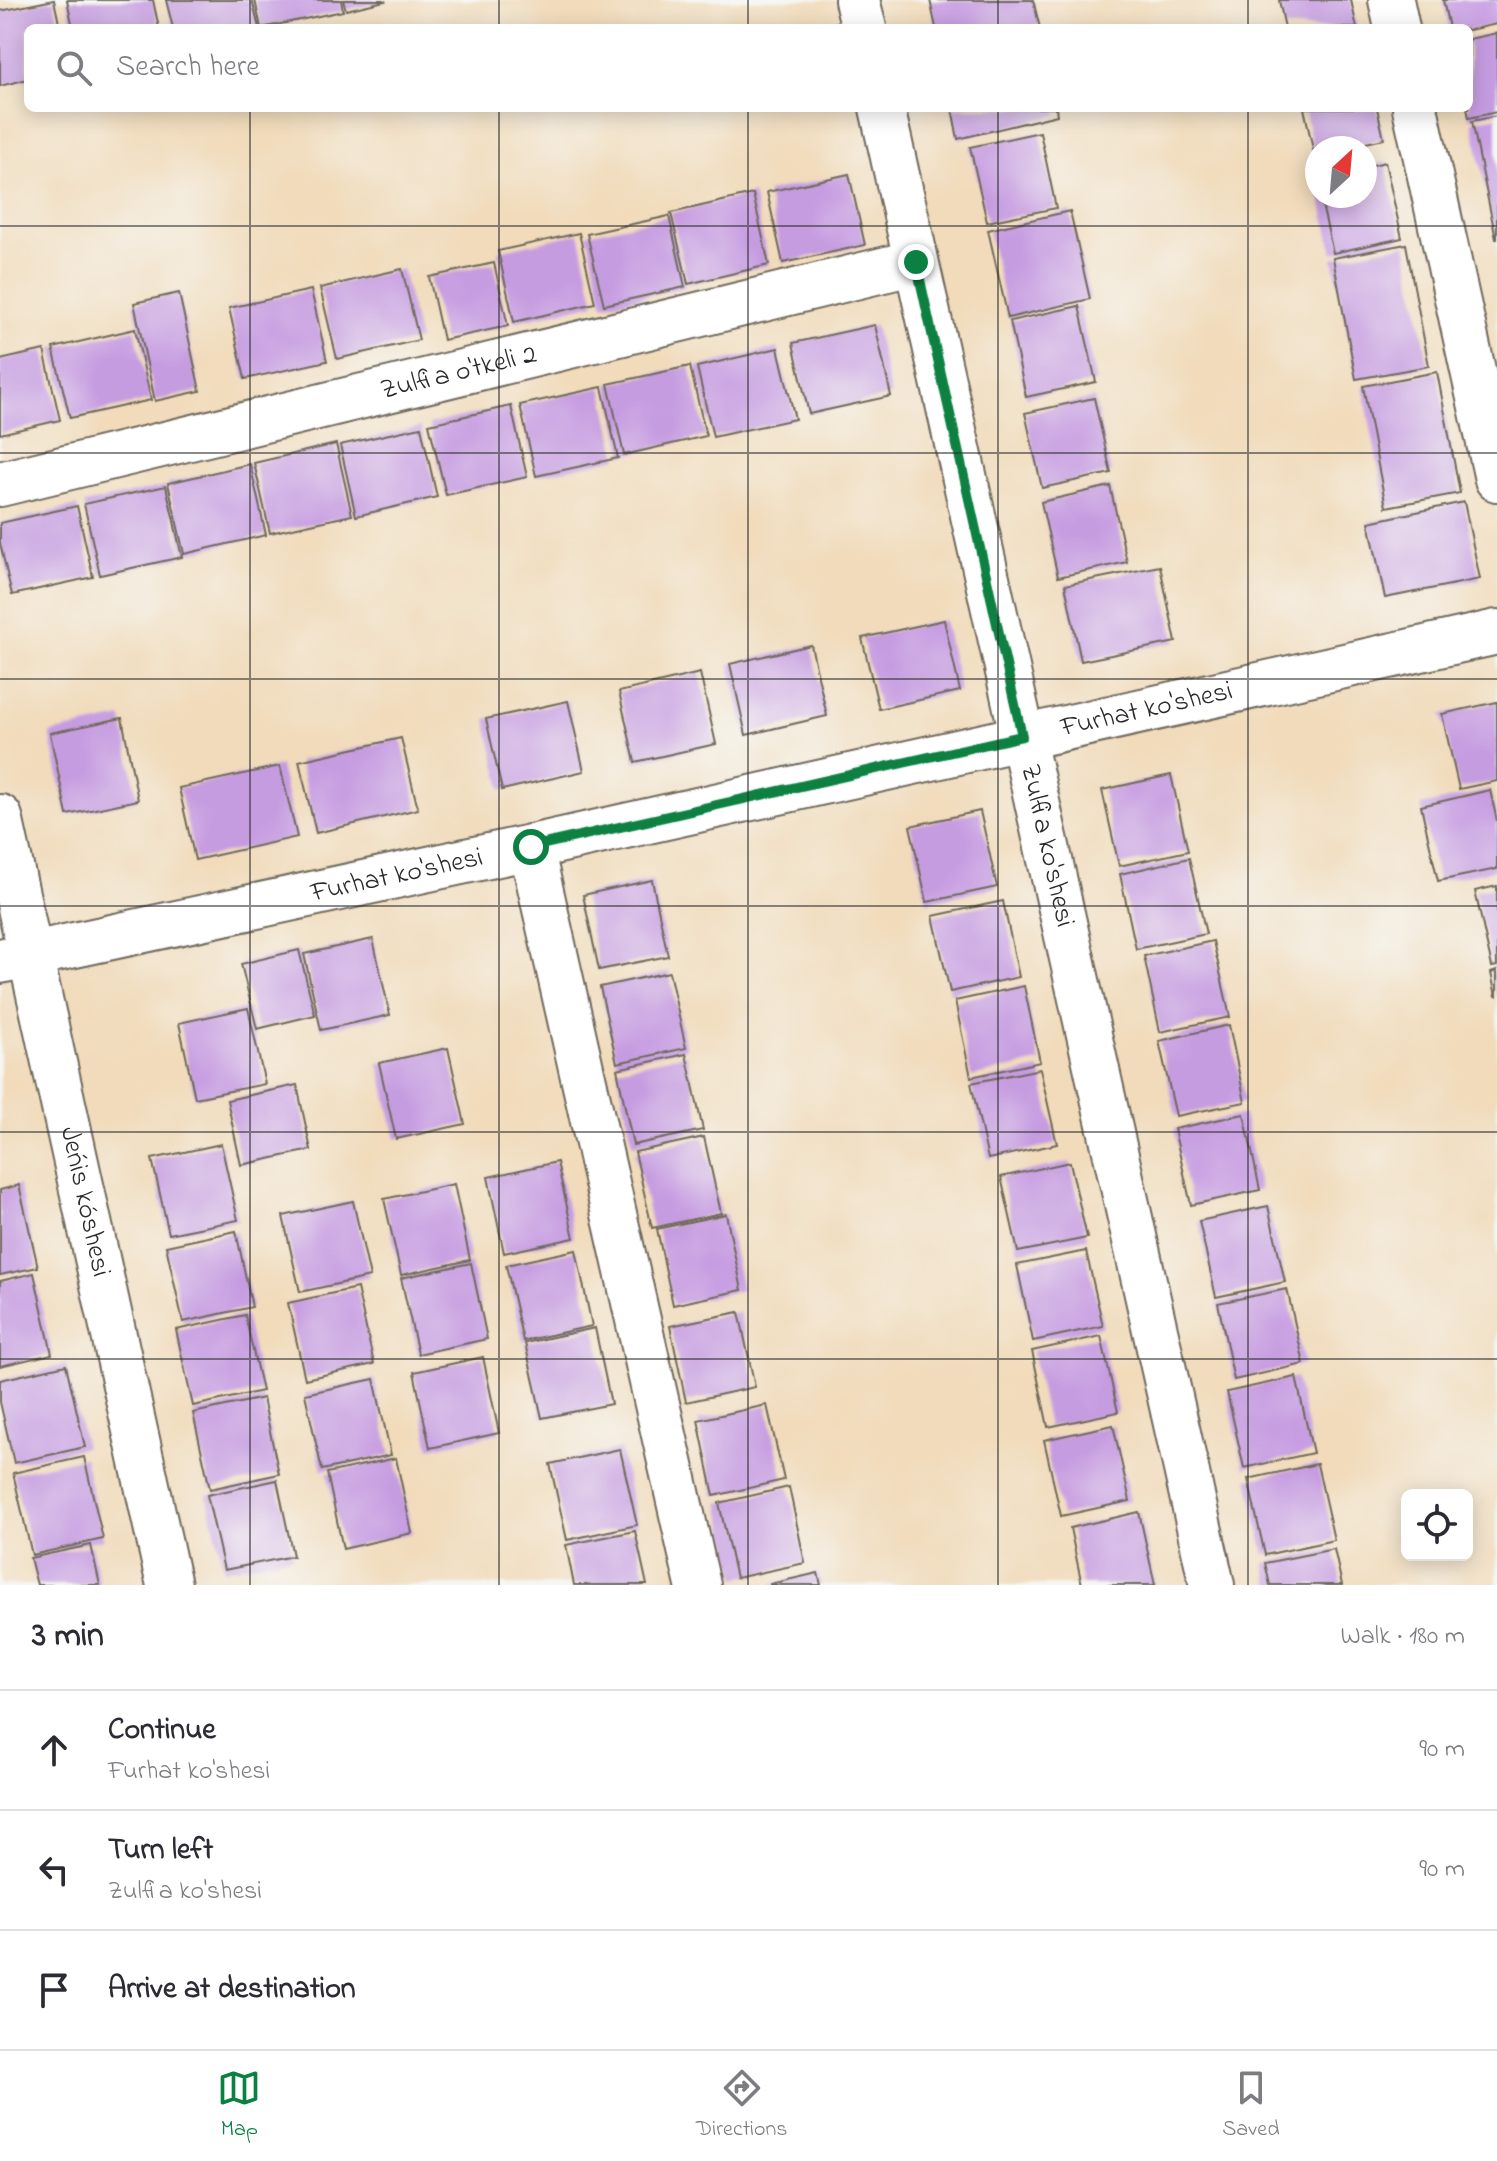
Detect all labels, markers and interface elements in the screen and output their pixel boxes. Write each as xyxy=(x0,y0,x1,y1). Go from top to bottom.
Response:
search box xyxy=(24,24,1473,112)
icon: search xyxy=(52,46,96,90)
text: Search here xyxy=(116,46,260,90)
north arrow xyxy=(1305,136,1377,208)
route end xyxy=(898,244,934,280)
street label: Zulfia o'tkeli 2 xyxy=(377,334,541,411)
street label: Furhat ko'shesi xyxy=(1056,671,1237,749)
street label: Zulfia ko'shesi xyxy=(1009,760,1085,931)
route start xyxy=(513,829,549,865)
street label: Furhat ko'shesi xyxy=(306,837,487,914)
street label: Jeńis kóshesi xyxy=(48,1123,121,1281)
map controls xyxy=(1401,1489,1473,1561)
button: locate xyxy=(1401,1489,1473,1561)
text: 3 min xyxy=(32,1612,104,1662)
text: Walk · 180 m xyxy=(1341,1618,1465,1656)
text: Continue xyxy=(108,1709,216,1753)
icon: ahead xyxy=(32,1728,76,1772)
text: 90 m xyxy=(1419,1731,1465,1769)
text: Furhat ko'shesi xyxy=(108,1753,270,1791)
text: Turn left xyxy=(108,1829,213,1873)
icon: left xyxy=(32,1848,76,1892)
text: 90 m xyxy=(1419,1851,1465,1889)
text: Zulfia ko'shesi xyxy=(108,1873,262,1911)
icon: arrive xyxy=(32,1968,76,2012)
text: Arrive at destination xyxy=(108,1968,356,2012)
tab: Map xyxy=(217,2066,261,2146)
tab: Directions xyxy=(696,2066,787,2146)
tab: Saved xyxy=(1222,2066,1280,2146)

